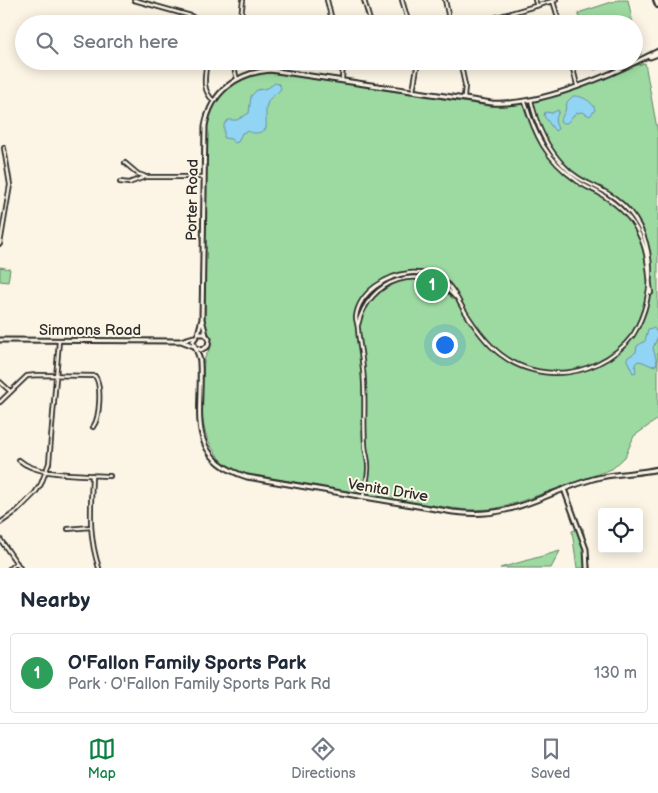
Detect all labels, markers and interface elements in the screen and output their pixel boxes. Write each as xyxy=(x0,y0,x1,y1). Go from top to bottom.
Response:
search box xyxy=(15,15,643,70)
icon: search xyxy=(33,29,61,57)
text: Search here xyxy=(73,31,178,54)
street label: Porter Road xyxy=(182,159,203,241)
pin: 1 xyxy=(416,266,448,304)
street label: Simmons Road xyxy=(39,321,141,340)
your location xyxy=(432,332,458,358)
street label: Venita Drive xyxy=(346,475,429,506)
map controls xyxy=(598,508,643,553)
button: locate xyxy=(598,508,643,553)
text: Nearby xyxy=(20,588,90,613)
text: O'Fallon Family Sports Park xyxy=(68,652,306,675)
text: 1 xyxy=(34,664,40,683)
text: 130 m xyxy=(594,664,637,683)
text: Park · O'Fallon Family Sports Park Rd xyxy=(68,675,331,694)
tab: Map xyxy=(88,735,116,782)
tab: Directions xyxy=(291,735,356,782)
tab: Saved xyxy=(531,735,570,782)

